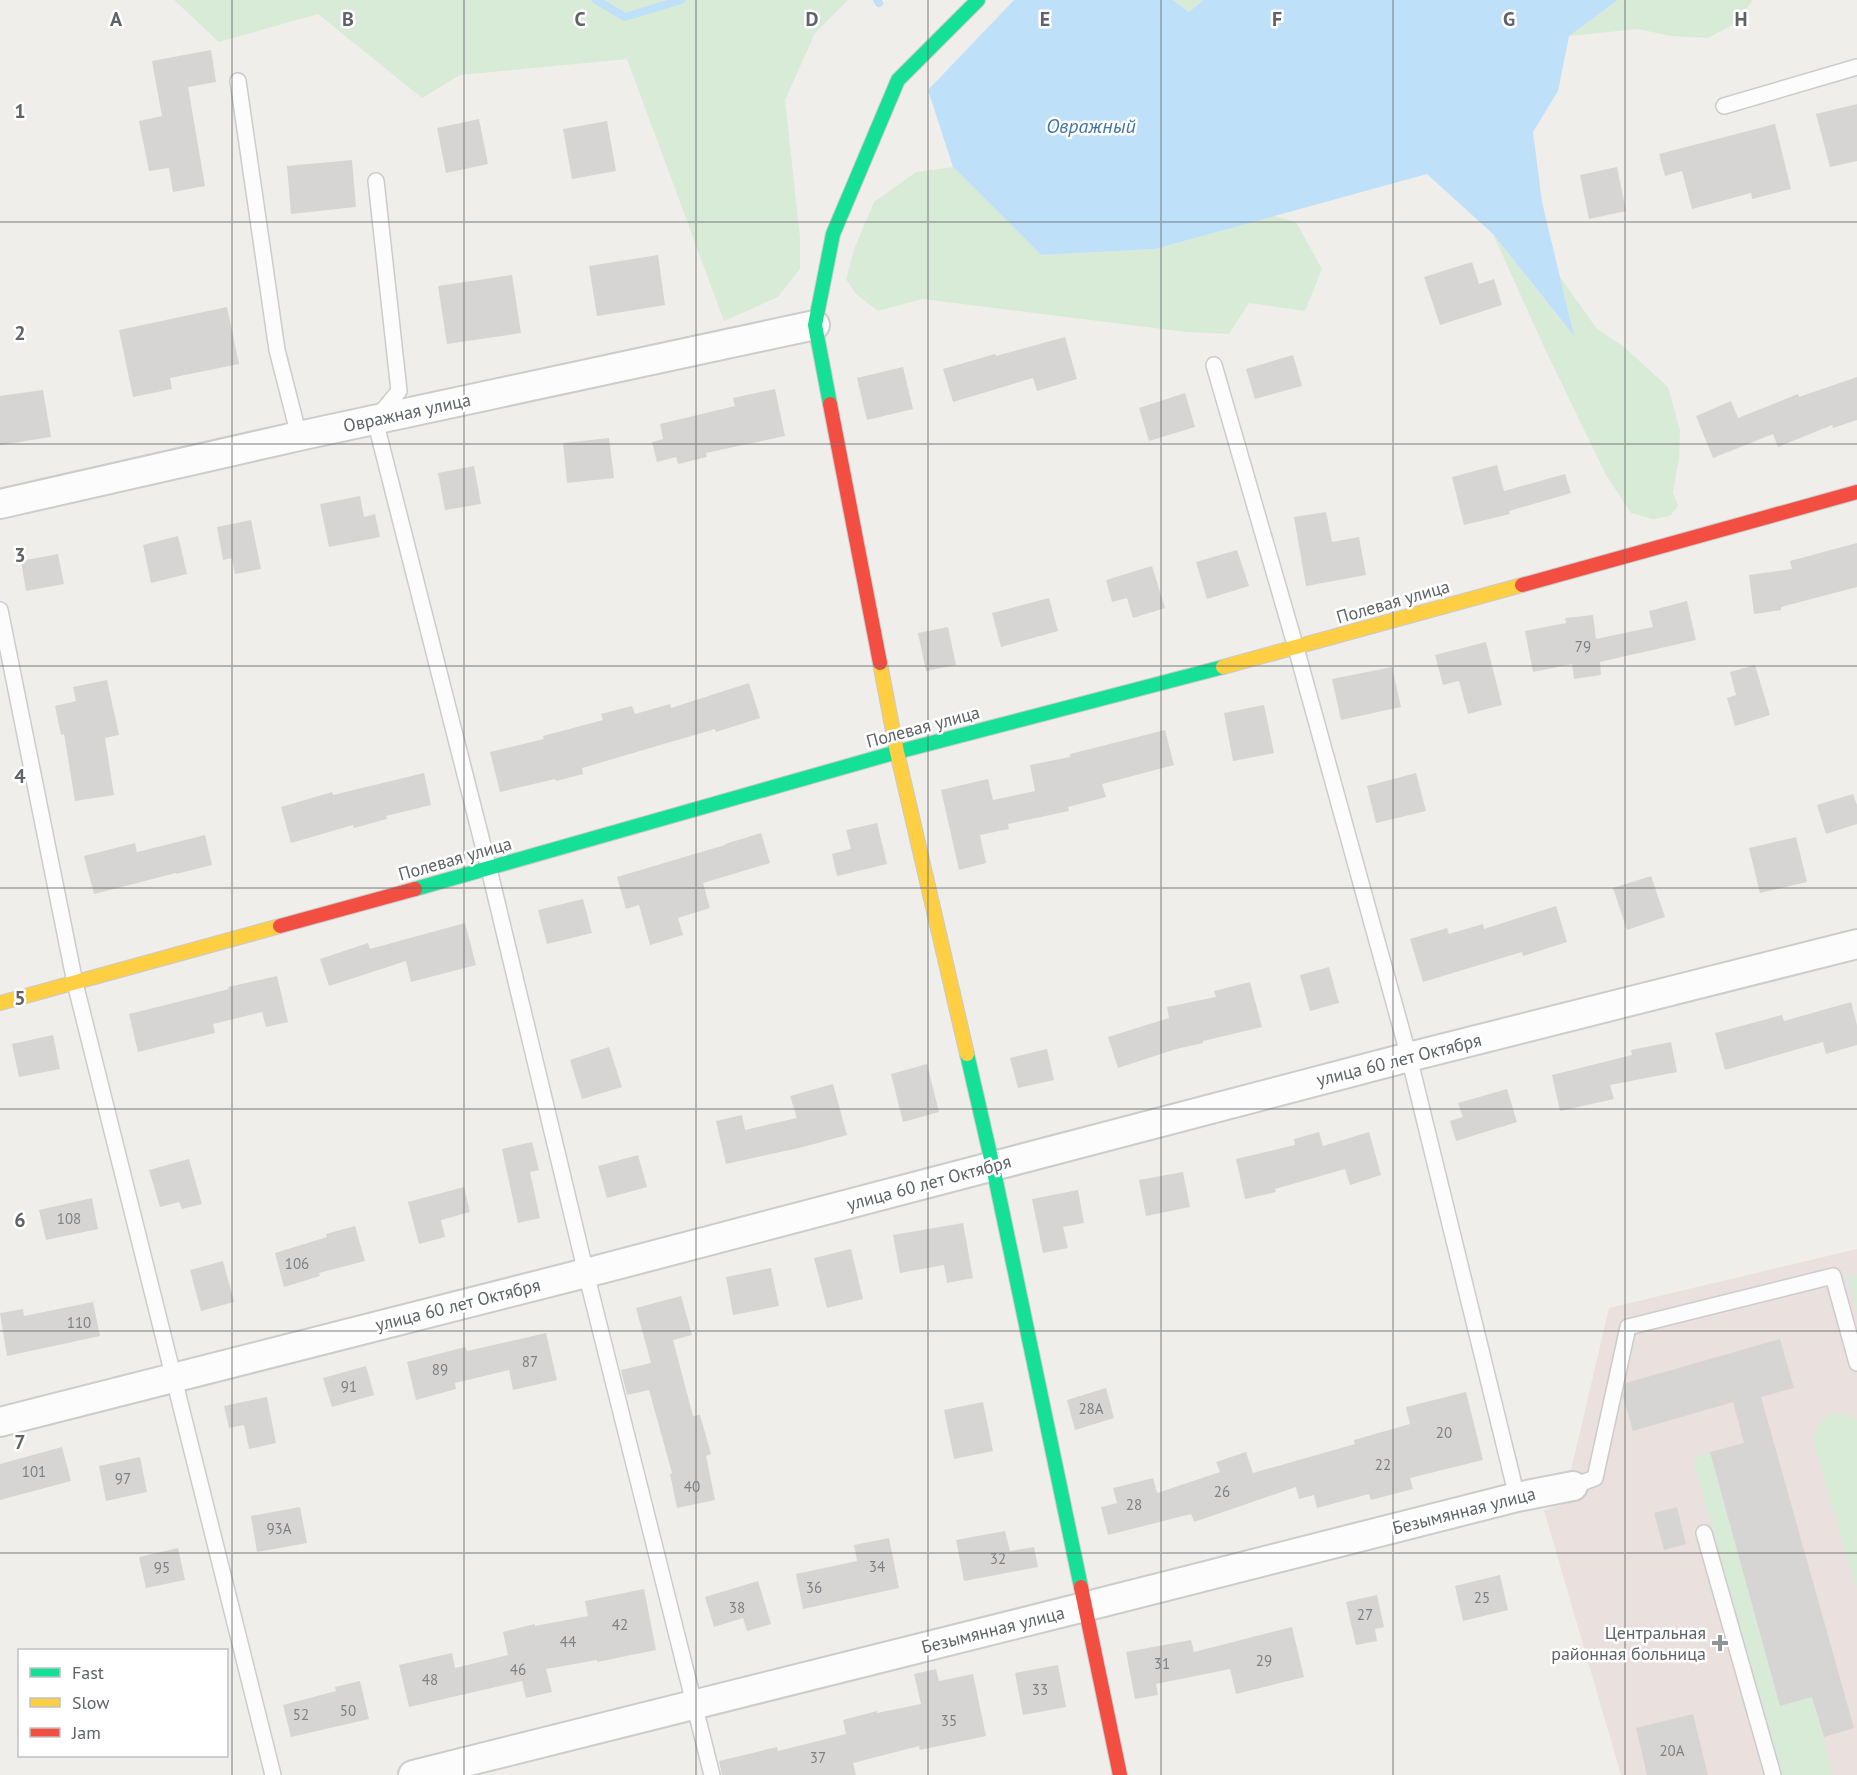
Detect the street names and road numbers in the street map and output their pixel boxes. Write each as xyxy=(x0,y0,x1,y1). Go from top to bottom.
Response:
street label: Овражная улица xyxy=(341,388,473,437)
street label: Полевая улица xyxy=(1334,574,1452,629)
street label: Полевая улица xyxy=(864,700,982,753)
street label: Полевая улица xyxy=(396,831,514,886)
street label: улица 60 лет Октября xyxy=(1314,1028,1484,1091)
street label: улица 60 лет Октября xyxy=(844,1150,1014,1216)
street label: улица 60 лет Октября xyxy=(373,1273,543,1336)
street label: Безымянная улица xyxy=(1390,1482,1538,1539)
street label: Безымянная улица xyxy=(919,1601,1067,1658)

